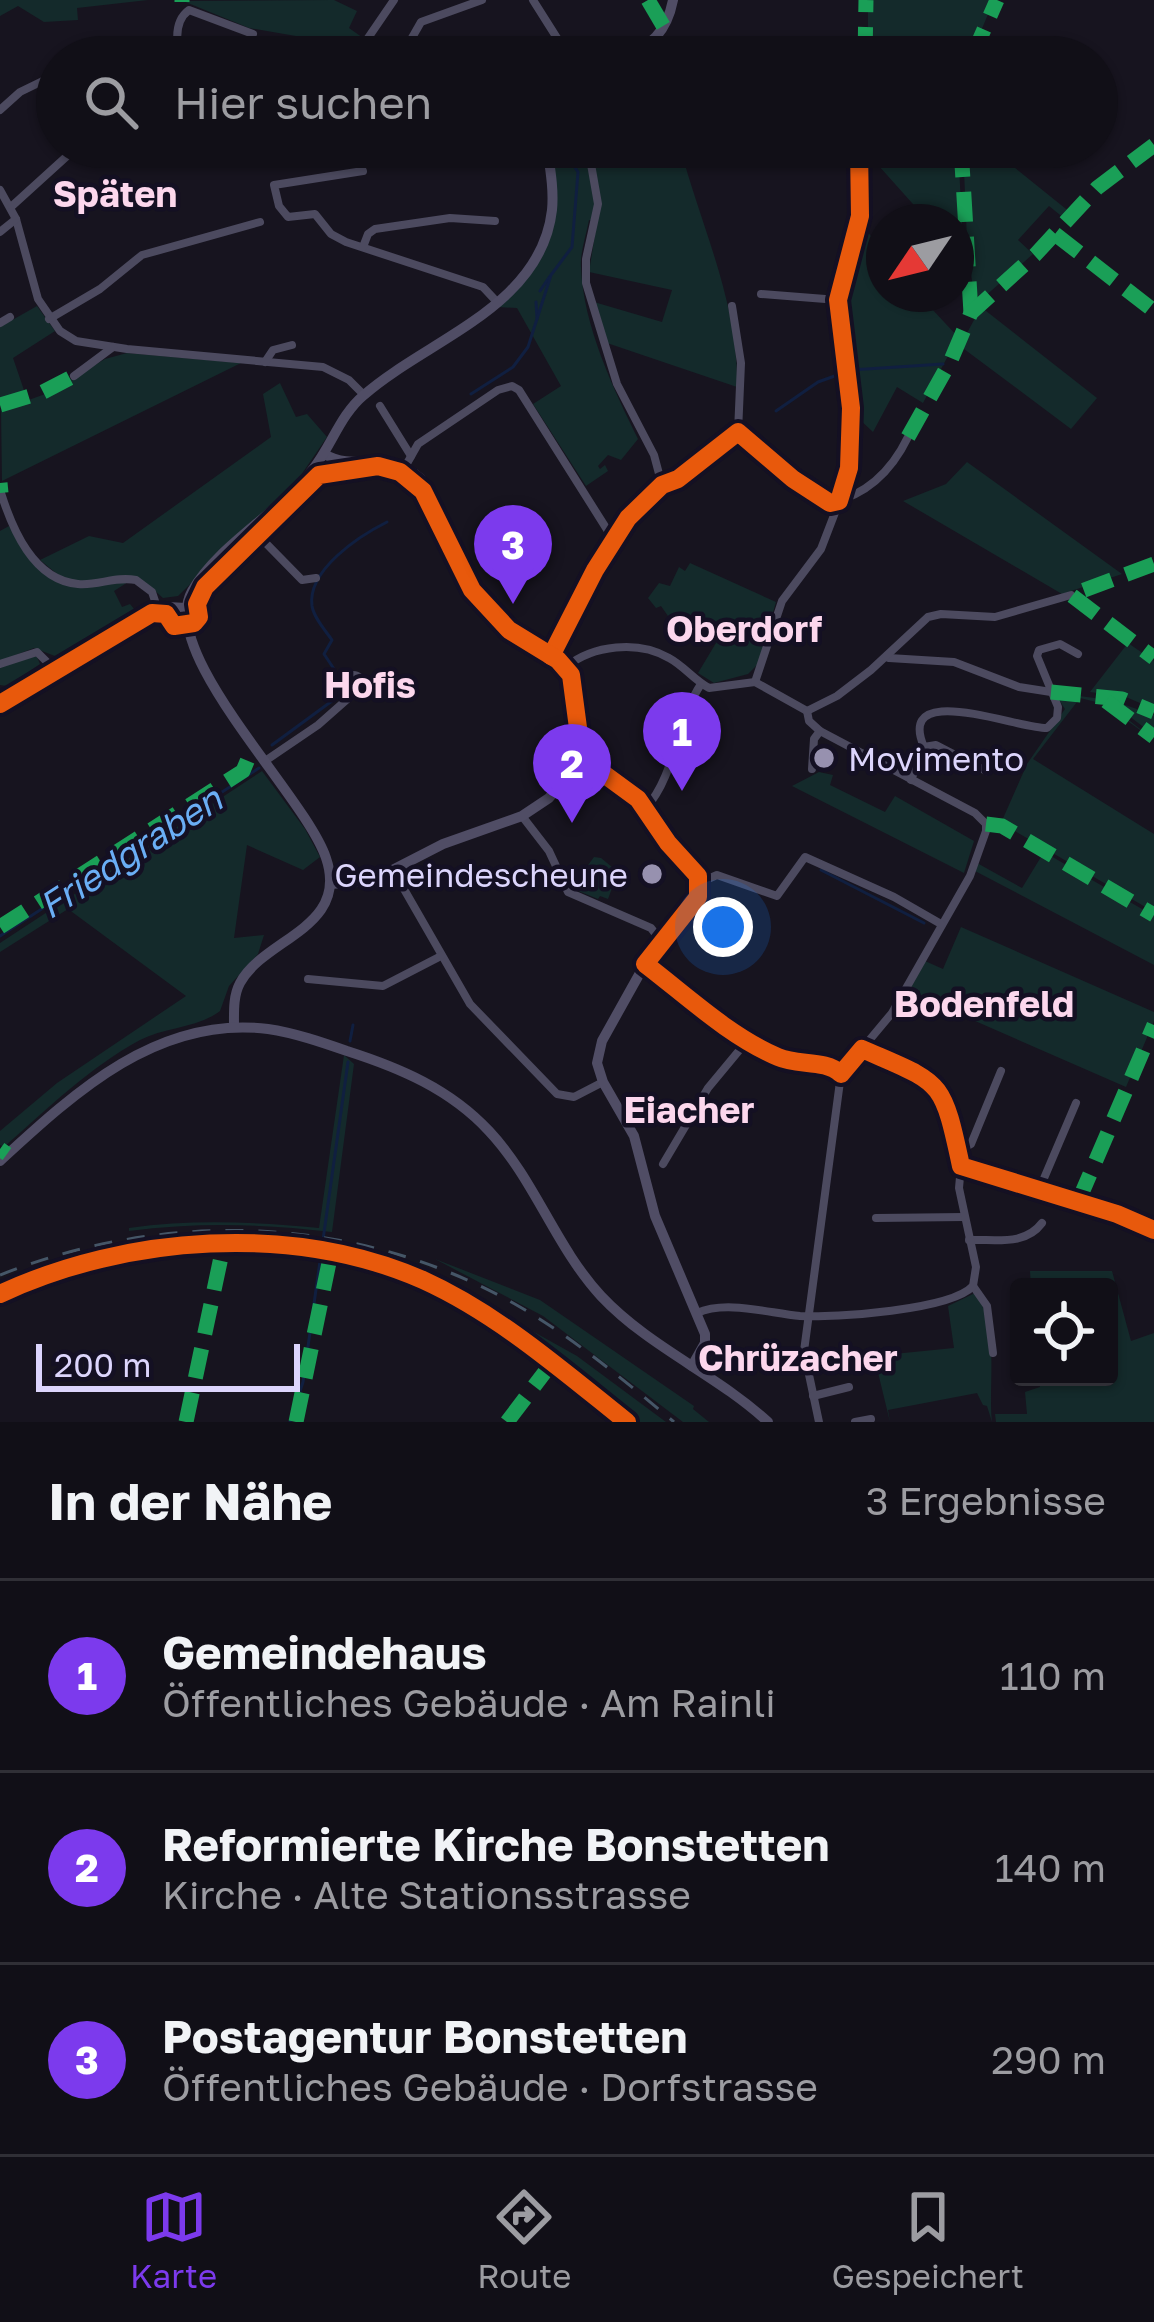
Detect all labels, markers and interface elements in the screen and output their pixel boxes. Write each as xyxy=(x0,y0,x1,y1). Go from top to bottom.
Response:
search box xyxy=(36,36,1118,168)
icon: search xyxy=(78,69,144,135)
text: Hier suchen xyxy=(174,75,432,129)
district label: Späten xyxy=(53,172,177,215)
north arrow xyxy=(866,204,974,312)
pin: 3 xyxy=(474,505,552,604)
district label: Oberdorf xyxy=(666,607,822,650)
district label: Hofis xyxy=(324,663,416,706)
pin: 1 xyxy=(643,692,721,791)
pin: 2 xyxy=(533,724,611,823)
place label: Movimento xyxy=(848,739,1024,778)
marker: Movimento xyxy=(811,745,837,771)
water label: Friedgraben xyxy=(30,776,231,927)
place label: Gemeindescheune xyxy=(334,855,628,894)
marker: Gemeindescheune xyxy=(639,861,665,887)
your location xyxy=(693,897,753,957)
district label: Bodenfeld xyxy=(894,982,1074,1025)
district label: Eiacher xyxy=(624,1088,754,1131)
map controls xyxy=(1010,1278,1118,1386)
button: locate xyxy=(1010,1278,1118,1386)
district label: Chrüzacher xyxy=(698,1336,898,1379)
scale bar xyxy=(36,1338,300,1391)
text: 200 m xyxy=(54,1345,152,1384)
text: In der Nähe xyxy=(48,1470,332,1531)
text: 3 Ergebnisse xyxy=(866,1477,1106,1524)
text: Gemeindehaus xyxy=(162,1625,487,1679)
text: 1 xyxy=(77,1652,97,1699)
text: 110 m xyxy=(1000,1652,1106,1699)
text: Öffentliches Gebäude · Am Rainli xyxy=(162,1679,776,1726)
text: Reformierte Kirche Bonstetten xyxy=(162,1817,830,1871)
text: 2 xyxy=(75,1844,99,1891)
text: 140 m xyxy=(995,1844,1106,1891)
text: Kirche · Alte Stationsstrasse xyxy=(162,1871,691,1918)
text: Postagentur Bonstetten xyxy=(162,2009,687,2063)
text: 3 xyxy=(75,2036,99,2083)
text: 290 m xyxy=(991,2036,1106,2083)
text: Öffentliches Gebäude · Dorfstrasse xyxy=(162,2063,818,2110)
tab: Karte xyxy=(130,2184,217,2295)
tab: Route xyxy=(477,2184,571,2295)
tab: Gespeichert xyxy=(832,2184,1024,2295)

